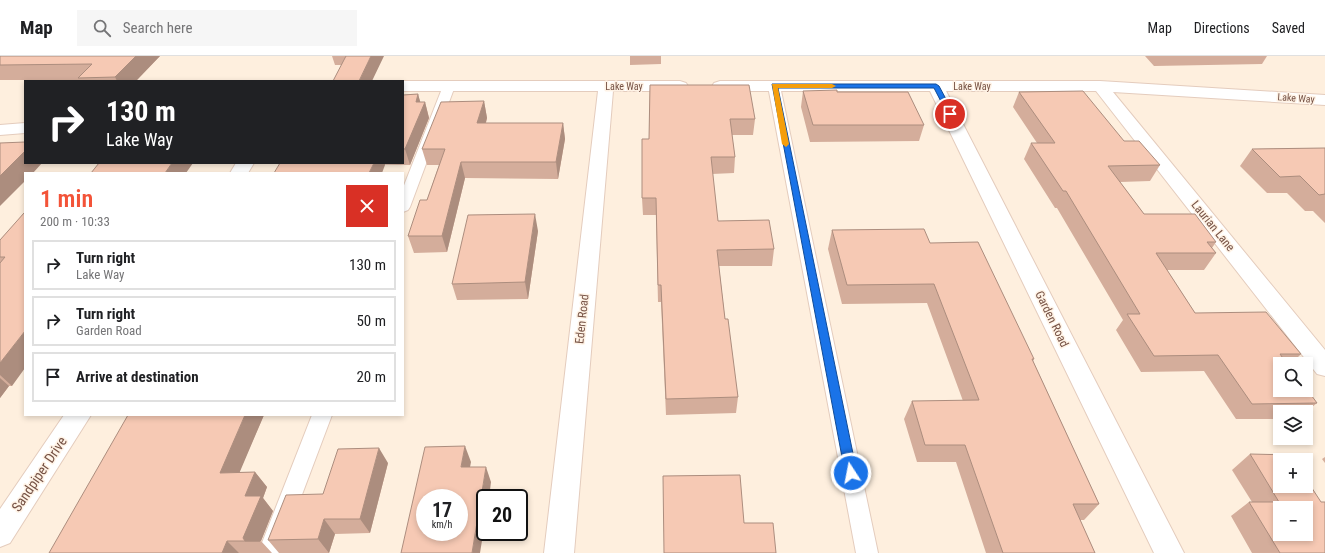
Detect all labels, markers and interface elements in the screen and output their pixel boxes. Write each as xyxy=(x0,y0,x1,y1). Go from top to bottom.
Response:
search box xyxy=(77,10,357,46)
text: Map xyxy=(20,16,53,39)
icon: search xyxy=(91,17,113,39)
text: Search here xyxy=(123,19,193,37)
text: Map xyxy=(1148,20,1172,36)
text: Directions xyxy=(1194,20,1250,36)
text: Saved xyxy=(1272,20,1305,36)
street label: Lake Way xyxy=(605,81,643,92)
street label: Lake Way xyxy=(953,81,991,92)
street label: Lake Way xyxy=(1277,91,1315,105)
text: 130 m xyxy=(106,95,176,128)
icon: right xyxy=(40,96,92,148)
pin xyxy=(933,97,967,131)
icon: arrive xyxy=(939,103,961,125)
text: Lake Way xyxy=(106,129,173,150)
text: 1 min xyxy=(40,185,93,213)
button: close xyxy=(346,185,388,227)
street label: Laurian Lane xyxy=(1188,198,1238,254)
text: 200 m · 10:33 xyxy=(40,214,110,229)
text: Turn right xyxy=(76,249,135,267)
icon: right xyxy=(42,254,64,276)
text: 130 m xyxy=(349,256,386,274)
text: Lake Way xyxy=(76,267,124,282)
street label: Garden Road xyxy=(1032,289,1072,349)
street label: Eden Road xyxy=(572,293,592,345)
text: Turn right xyxy=(76,305,135,323)
icon: right xyxy=(42,310,64,332)
text: 50 m xyxy=(356,312,386,330)
text: Garden Road xyxy=(76,323,142,338)
map controls xyxy=(1273,357,1313,541)
button: search xyxy=(1273,357,1313,397)
icon: arrive xyxy=(42,366,64,388)
text: Arrive at destination xyxy=(76,368,199,386)
text: 20 m xyxy=(356,368,386,386)
button: layers xyxy=(1273,405,1313,445)
street label: Sandpiper Drive xyxy=(8,433,70,514)
position arrow xyxy=(830,452,872,494)
button: + xyxy=(1273,453,1313,493)
speed limit sign: 20 xyxy=(476,489,528,541)
text: 17 xyxy=(432,498,452,522)
button: − xyxy=(1273,501,1313,541)
text: km/h xyxy=(432,519,452,530)

